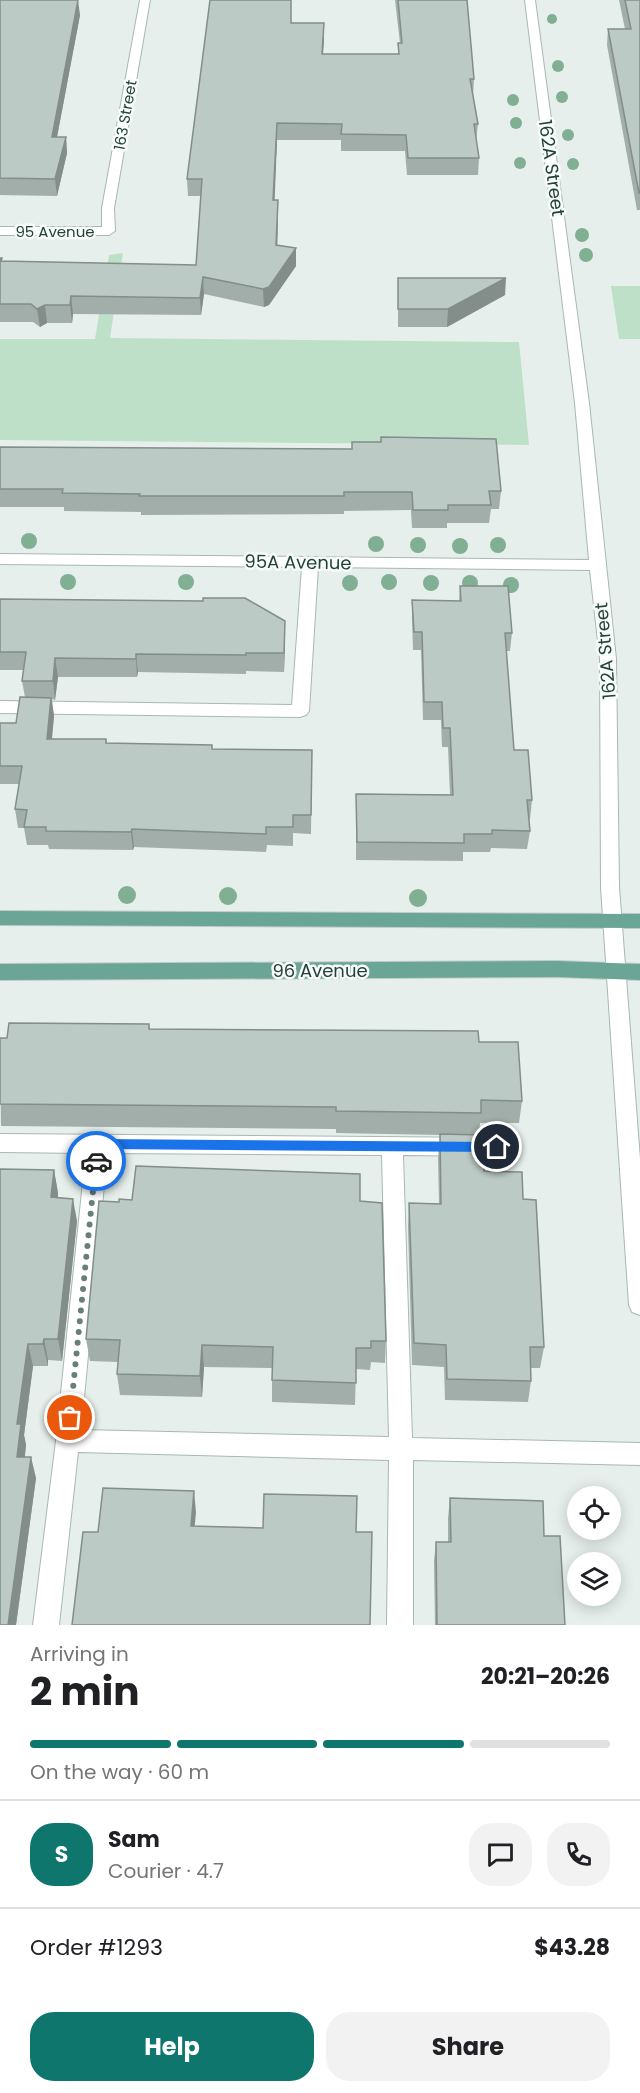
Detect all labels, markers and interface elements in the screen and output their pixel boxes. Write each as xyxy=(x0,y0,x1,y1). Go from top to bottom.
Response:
street label: 163 Street xyxy=(108,78,142,152)
street label: 162A Street xyxy=(533,118,571,218)
street label: 95 Avenue xyxy=(15,221,95,242)
street label: 95A Avenue xyxy=(244,549,352,575)
street label: 162A Street xyxy=(588,602,622,700)
street label: 96 Avenue xyxy=(272,958,368,983)
pin xyxy=(471,1121,522,1172)
icon: home xyxy=(480,1130,513,1163)
courier xyxy=(66,1131,126,1191)
icon: car xyxy=(80,1145,113,1178)
pin xyxy=(44,1392,95,1443)
icon: bag xyxy=(53,1401,86,1434)
map controls xyxy=(567,1486,621,1606)
button: locate xyxy=(567,1486,621,1540)
button: layers xyxy=(567,1552,621,1606)
text: Arriving in xyxy=(30,1640,129,1668)
text: 20:21–20:26 xyxy=(481,1661,610,1692)
text: 2 min xyxy=(30,1664,140,1719)
text: On the way · 60 m xyxy=(30,1758,209,1786)
button: chat xyxy=(469,1823,532,1886)
button: phone xyxy=(547,1823,610,1886)
text: Sam xyxy=(108,1824,160,1855)
text: S xyxy=(55,1839,68,1870)
text: Courier · 4.7 xyxy=(108,1857,224,1885)
text: Order #1293 xyxy=(30,1932,163,1963)
text: $43.28 xyxy=(534,1932,610,1963)
button: Help xyxy=(30,2012,314,2081)
button: Share xyxy=(326,2012,610,2081)

